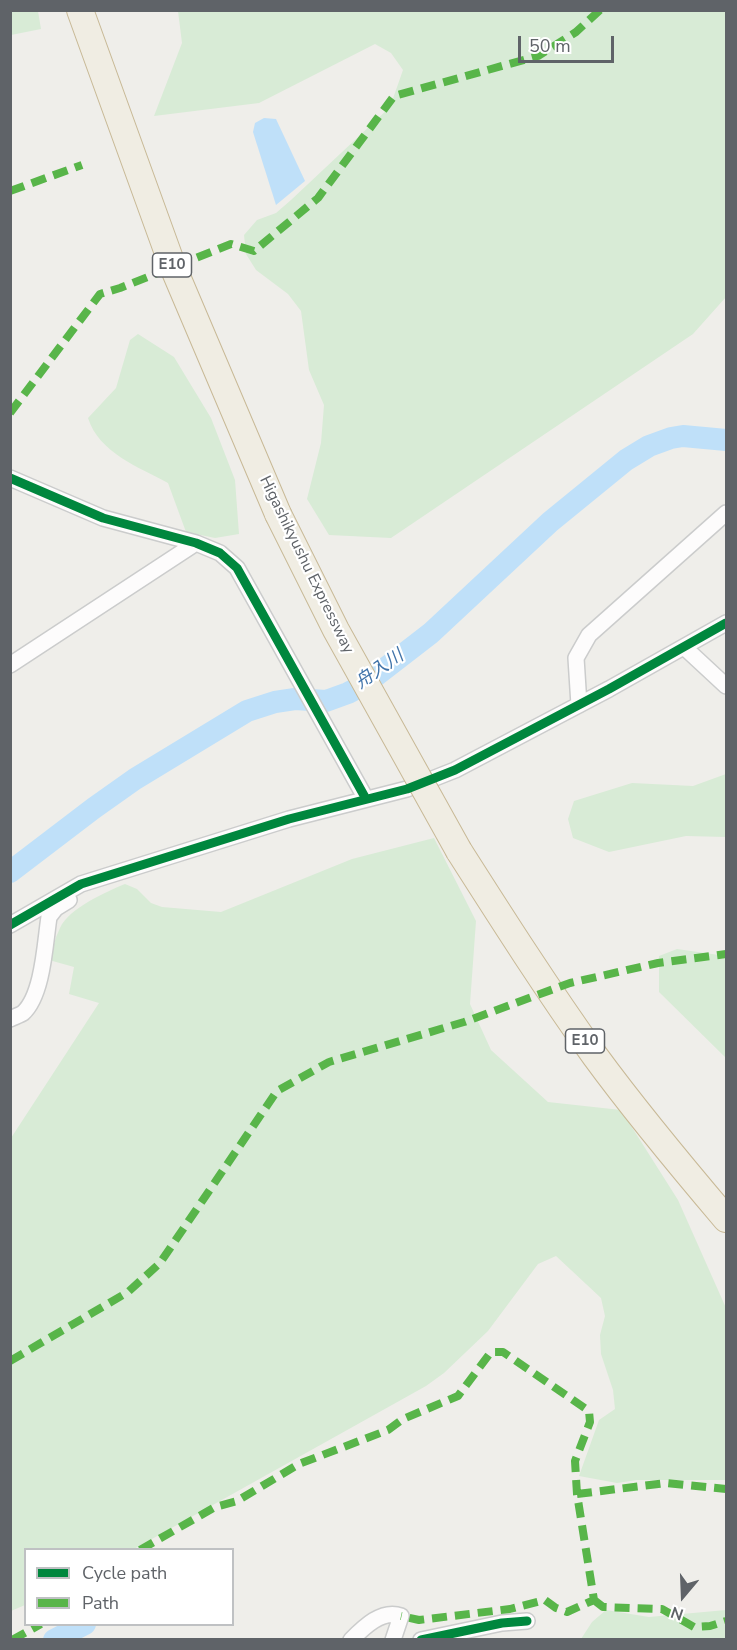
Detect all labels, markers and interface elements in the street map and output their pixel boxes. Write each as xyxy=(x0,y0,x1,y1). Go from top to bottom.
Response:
scale bar xyxy=(521,24,617,62)
text: 50 m xyxy=(529,34,571,58)
road number: E10 xyxy=(152,253,192,277)
street label: Higashikyushu Expressway xyxy=(255,473,357,657)
water label: 舟入川 xyxy=(352,646,408,694)
road number: E10 xyxy=(566,1029,604,1053)
legend xyxy=(24,1548,234,1626)
text: Cycle path xyxy=(82,1561,167,1585)
north arrow xyxy=(653,1566,713,1626)
text: Path xyxy=(82,1591,119,1615)
text: N xyxy=(668,1601,686,1625)

